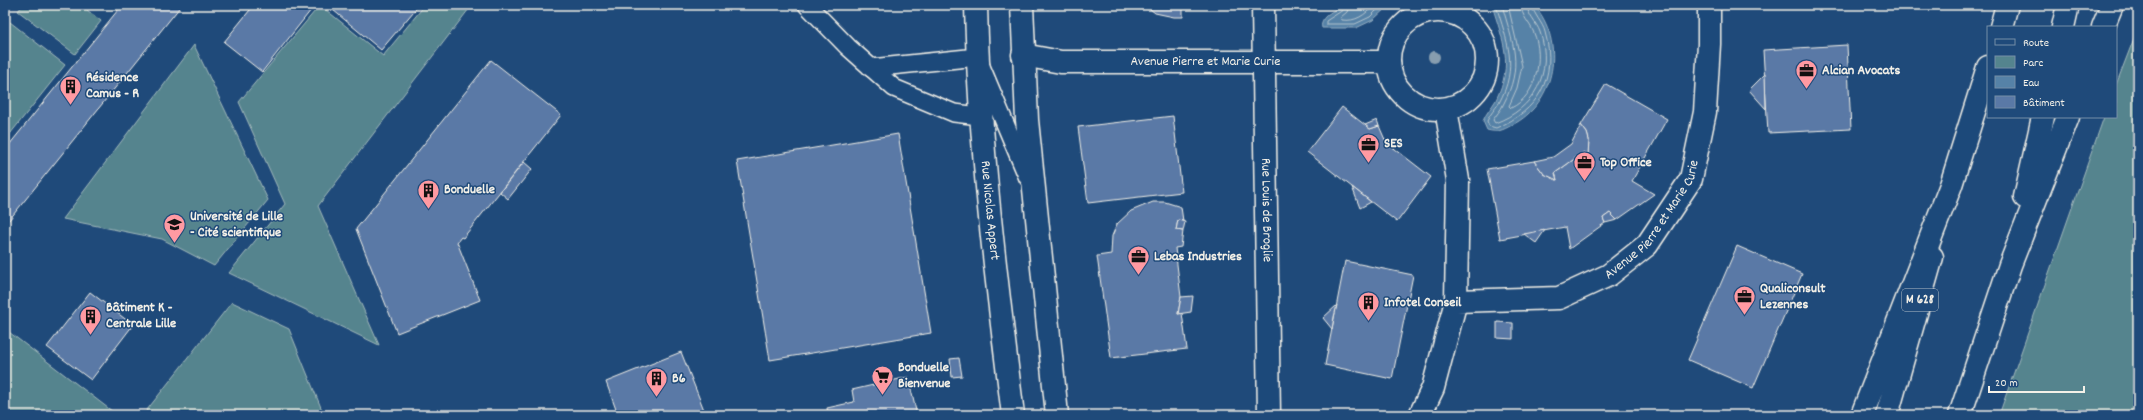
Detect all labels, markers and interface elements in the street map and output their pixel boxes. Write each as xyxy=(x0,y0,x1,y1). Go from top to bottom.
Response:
legend xyxy=(1987,26,2117,118)
text: Route xyxy=(2023,35,2049,52)
street label: Avenue Pierre et Marie Curie xyxy=(1130,52,1280,72)
text: Parc xyxy=(2023,55,2044,72)
office icon: Alcian Avocats xyxy=(1794,58,1820,91)
place label: Alcian Avocats xyxy=(1822,61,1900,81)
place label: Résidence Camus - R xyxy=(86,68,139,104)
building icon: Résidence Camus - R xyxy=(57,73,83,106)
text: Eau xyxy=(2023,75,2039,92)
text: Bâtiment xyxy=(2023,95,2065,112)
office icon: SES xyxy=(1356,131,1382,164)
place label: SES xyxy=(1384,134,1403,154)
office icon: Top Office xyxy=(1572,150,1598,183)
place label: Top Office xyxy=(1600,153,1652,173)
street label: Rue Louis de Broglie xyxy=(1255,158,1277,262)
street label: Avenue Pierre et Marie Curie xyxy=(1600,158,1705,285)
street label: Rue Nicolas Appert xyxy=(975,160,1004,261)
building icon: Bonduelle xyxy=(415,177,441,210)
place label: Bonduelle xyxy=(444,180,495,200)
place label: Université de Lille ‐ Cité scientifique xyxy=(190,207,283,243)
school or university icon: Université de Lille ‐ Cité scientifique xyxy=(161,212,187,245)
office icon: Lebas Industries xyxy=(1126,244,1152,277)
place label: Lebas Industries xyxy=(1154,247,1242,267)
place label: Qualiconsult Lezennes xyxy=(1760,279,1826,315)
office icon: Qualiconsult Lezennes xyxy=(1732,284,1758,317)
road number: M 628 xyxy=(1902,289,1938,311)
building icon: Infotel Conseil xyxy=(1355,290,1381,323)
place label: Infotel Conseil xyxy=(1384,293,1462,313)
place label: Bâtiment K - Centrale Lille xyxy=(106,298,176,334)
building icon: Bâtiment K - Centrale Lille xyxy=(77,303,103,336)
place label: Bonduelle Bienvenue xyxy=(898,358,951,394)
supermarket icon: Bonduelle Bienvenue xyxy=(870,363,896,396)
building icon: B6 xyxy=(643,366,669,399)
scale bar xyxy=(1989,368,2084,394)
place label: B6 xyxy=(672,369,686,389)
text: 20 m xyxy=(1995,375,2018,392)

